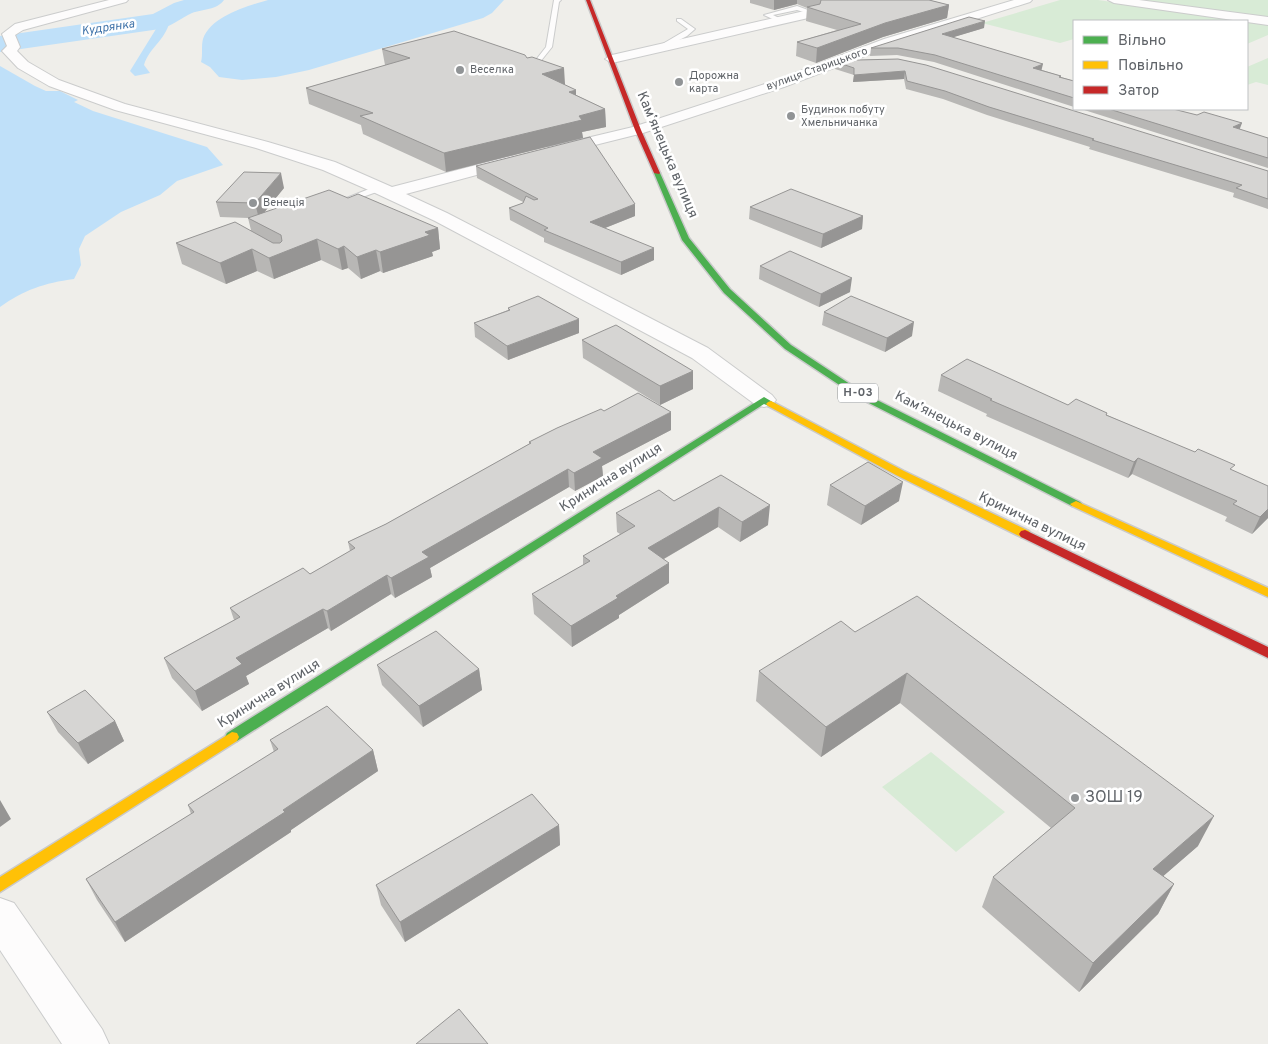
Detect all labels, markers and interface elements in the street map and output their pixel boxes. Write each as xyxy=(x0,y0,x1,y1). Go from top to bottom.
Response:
water label: Кудрянка xyxy=(80,16,136,40)
legend xyxy=(1073,20,1248,110)
text: Вільно xyxy=(1118,32,1166,51)
street label: вулиця Старицького xyxy=(764,44,870,94)
text: Повільно xyxy=(1118,57,1183,76)
place label: Веселка xyxy=(470,63,514,77)
marker: Веселка xyxy=(454,64,466,76)
place label: Дорожна карта xyxy=(689,69,739,96)
marker: Дорожна карта xyxy=(673,76,685,88)
text: Затор xyxy=(1118,82,1159,101)
street label: Камʼянецька вулиця xyxy=(633,89,701,221)
place label: Будинок побуту Хмельничанка xyxy=(801,103,885,130)
marker: Будинок побуту Хмельничанка xyxy=(785,110,797,122)
place label: Венеція xyxy=(263,196,304,210)
marker: Венеція xyxy=(247,197,259,209)
road number: Н-03 xyxy=(838,383,878,402)
street label: Камʼянецька вулиця xyxy=(892,388,1020,464)
street label: Кринична вулиця xyxy=(557,440,665,516)
street label: Кринична вулиця xyxy=(975,489,1089,555)
street label: Кринична вулиця xyxy=(215,656,323,732)
place label: ЗОШ 19 xyxy=(1085,788,1143,808)
marker: ЗОШ 19 xyxy=(1069,792,1081,804)

